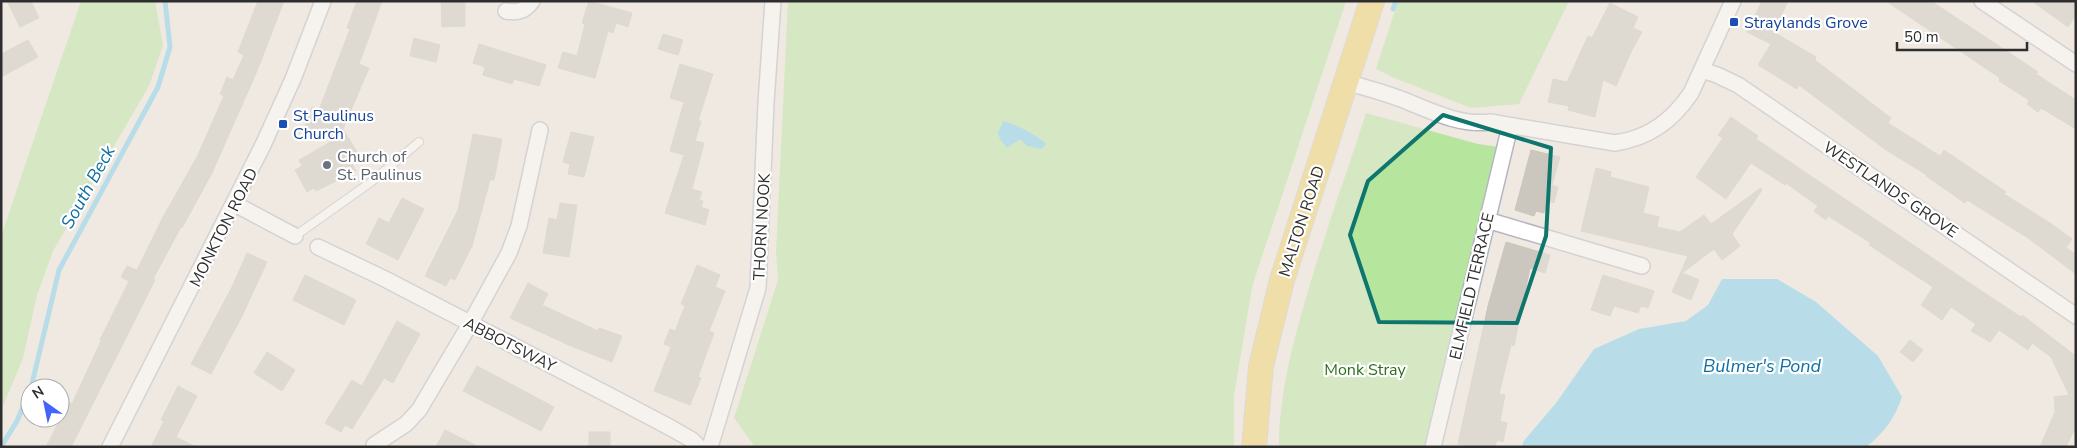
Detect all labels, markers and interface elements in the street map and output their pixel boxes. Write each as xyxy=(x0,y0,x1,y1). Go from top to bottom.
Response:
place label: Straylands Grove xyxy=(1744,12,1868,34)
marker: Straylands Grove xyxy=(1728,16,1740,28)
scale bar xyxy=(1897,20,2027,52)
text: 50 m xyxy=(1904,27,1939,47)
place label: St Paulinus Church xyxy=(293,105,374,145)
marker: St Paulinus Church xyxy=(277,118,289,130)
street label: WESTLANDS GROVE xyxy=(1819,136,1962,243)
water label: South Beck xyxy=(55,140,121,233)
place label: Church of St. Paulinus xyxy=(337,146,422,186)
marker: Church of St. Paulinus xyxy=(321,159,333,171)
street label: MALTON ROAD xyxy=(1274,163,1330,280)
street label: MONKTON ROAD xyxy=(184,164,263,291)
street label: THORN NOOK xyxy=(748,172,776,281)
street label: ELMFIELD TERRACE xyxy=(1444,211,1500,362)
street label: ABBOTSWAY xyxy=(460,312,560,378)
water label: Bulmer's Pond xyxy=(1703,354,1821,378)
park label: Monk Stray xyxy=(1324,359,1407,381)
north arrow xyxy=(20,378,70,428)
text: N xyxy=(29,382,48,403)

